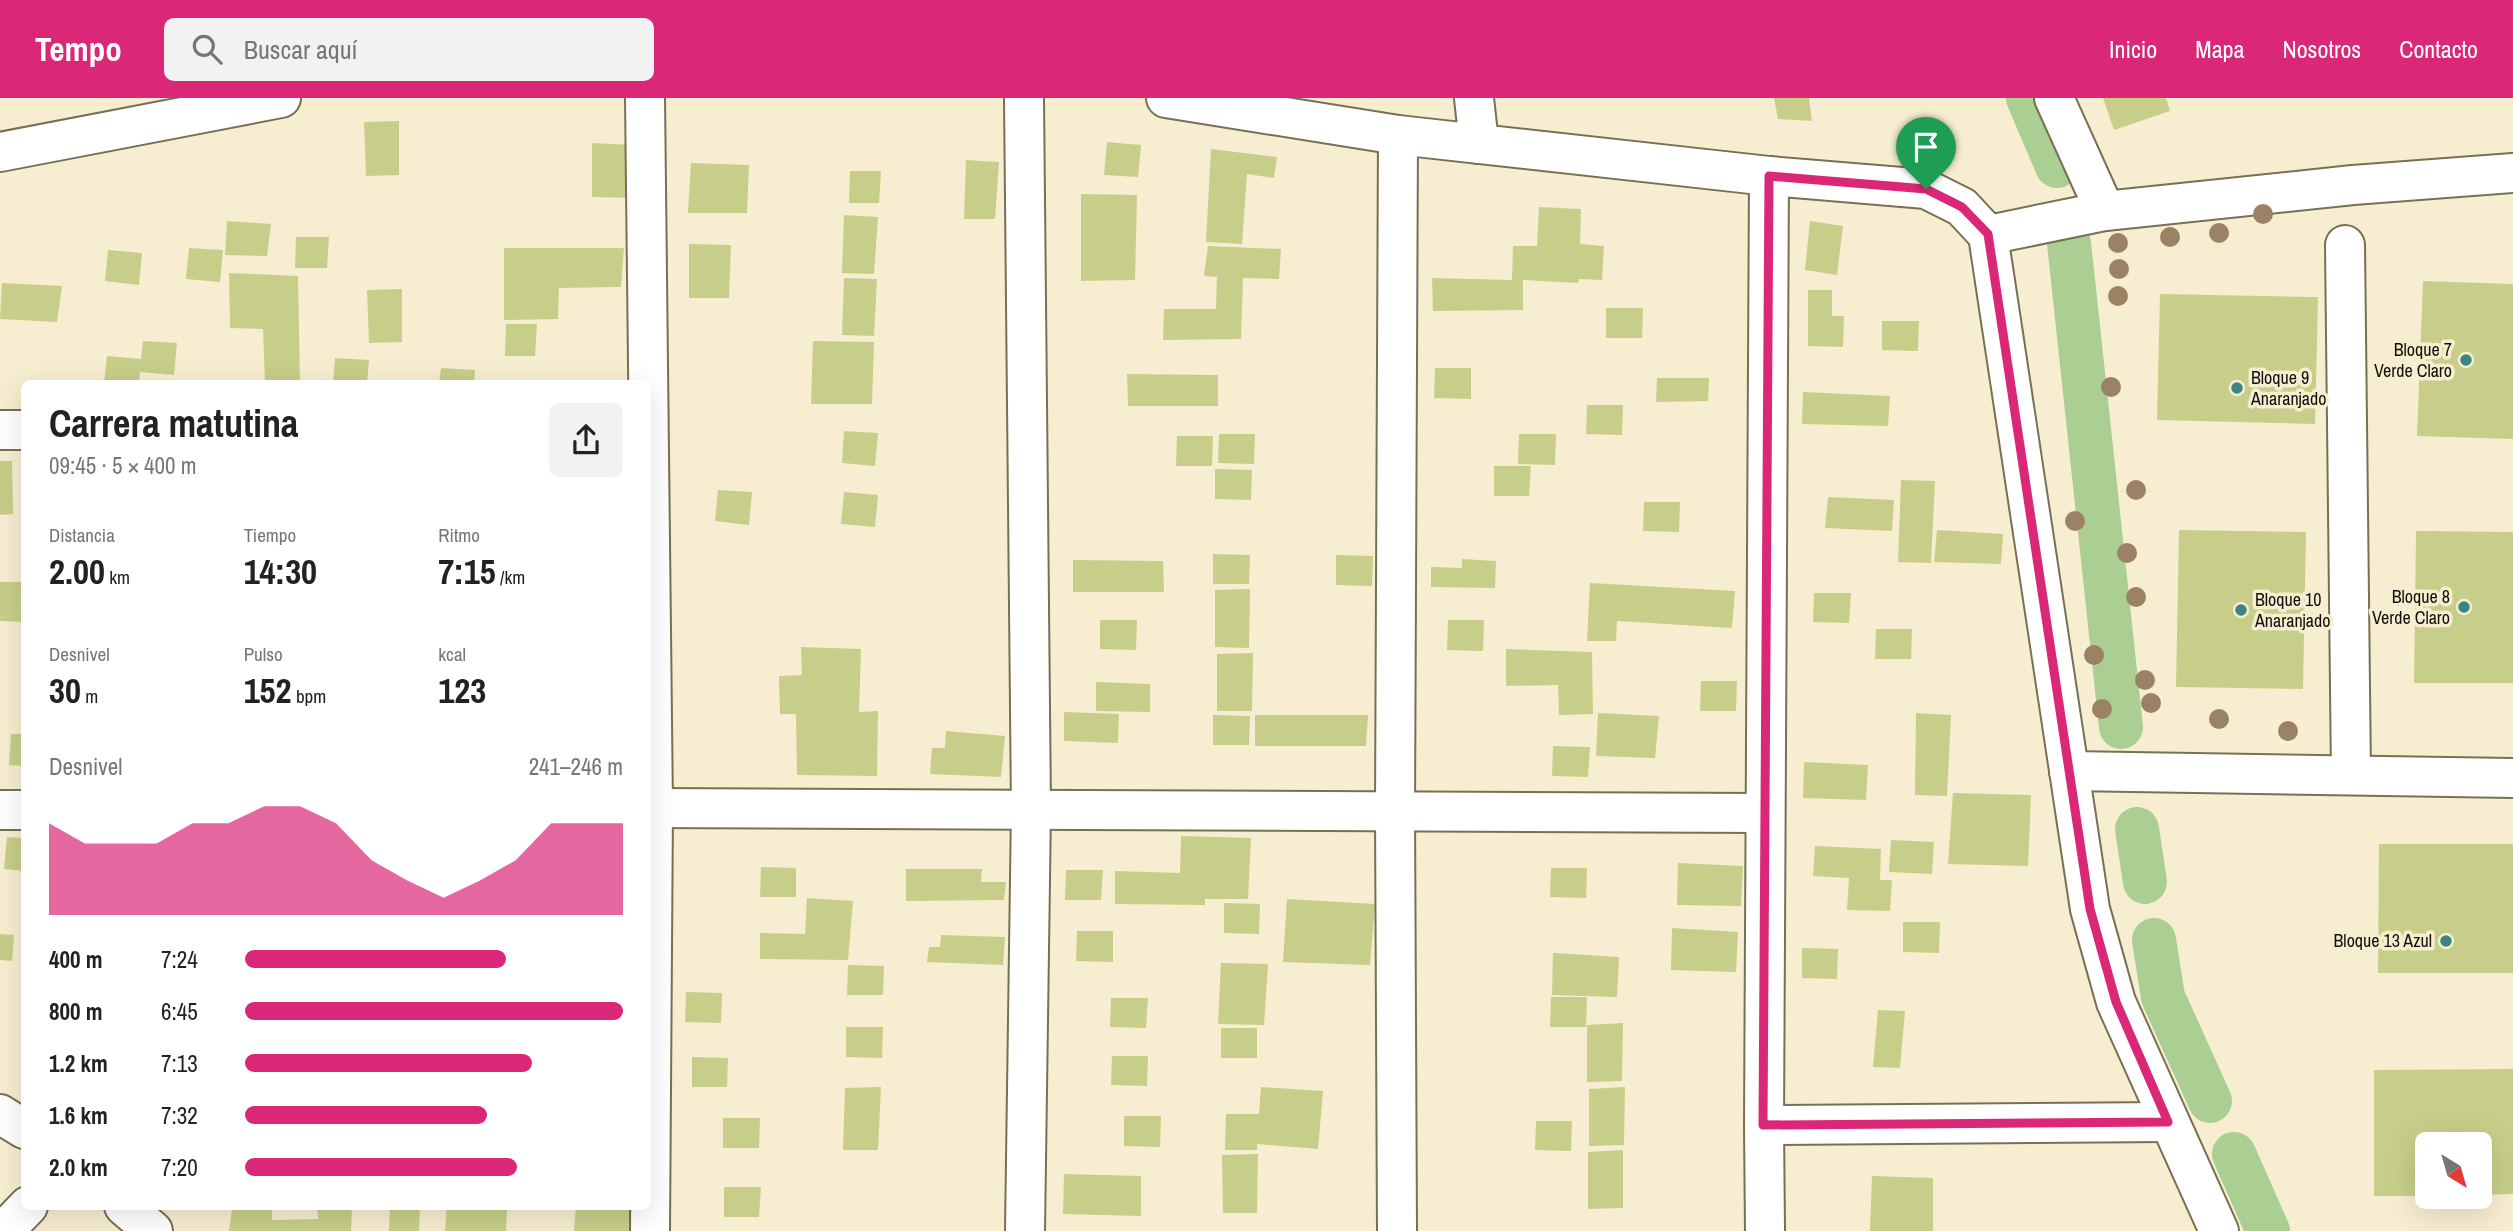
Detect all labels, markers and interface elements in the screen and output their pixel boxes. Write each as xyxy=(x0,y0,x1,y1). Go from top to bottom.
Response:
search box xyxy=(164,18,654,81)
text: Tempo xyxy=(35,27,122,71)
icon: search xyxy=(188,30,226,68)
text: Buscar aquí xyxy=(244,32,358,67)
text: Inicio xyxy=(2109,33,2157,65)
text: Mapa xyxy=(2195,33,2244,65)
text: Nosotros xyxy=(2282,33,2361,65)
text: Contacto xyxy=(2399,33,2478,65)
pin xyxy=(1896,117,1956,189)
icon: arrive xyxy=(1907,128,1945,166)
place label: Bloque 7 Verde Claro xyxy=(2374,337,2452,383)
marker: Bloque 7 Verde Claro xyxy=(2458,352,2474,368)
place label: Bloque 9 Anaranjado xyxy=(2250,365,2327,411)
marker: Bloque 9 Anaranjado xyxy=(2229,380,2245,396)
text: Carrera matutina xyxy=(49,398,298,449)
button: share xyxy=(549,403,623,477)
text: 09:45 · 5 × 400 m xyxy=(49,450,196,481)
text: Distancia xyxy=(49,522,115,548)
text: Tiempo xyxy=(244,522,296,548)
text: Ritmo xyxy=(438,522,480,548)
text: 2.00 xyxy=(49,548,105,595)
text: 14:30 xyxy=(244,548,317,595)
text: 7:15 xyxy=(438,548,496,595)
text: km xyxy=(105,564,130,590)
text: /km xyxy=(496,564,525,590)
place label: Bloque 8 Verde Claro xyxy=(2372,584,2450,630)
place label: Bloque 10 Anaranjado xyxy=(2254,587,2331,633)
marker: Bloque 8 Verde Claro xyxy=(2456,599,2472,615)
marker: Bloque 10 Anaranjado xyxy=(2233,602,2249,618)
text: Desnivel xyxy=(49,641,110,667)
text: Pulso xyxy=(244,641,283,667)
text: kcal xyxy=(438,641,466,667)
text: 30 xyxy=(49,667,81,714)
text: 152 xyxy=(244,667,292,714)
text: 123 xyxy=(438,667,486,714)
text: m xyxy=(81,683,98,709)
text: bpm xyxy=(292,683,326,709)
text: Desnivel xyxy=(49,751,122,782)
text: 241–246 m xyxy=(529,751,623,782)
place label: Bloque 13 Azul xyxy=(2334,928,2432,953)
marker: Bloque 13 Azul xyxy=(2438,933,2454,949)
text: 400 m xyxy=(49,944,102,975)
text: 7:24 xyxy=(161,944,198,975)
text: 800 m xyxy=(49,996,102,1027)
text: 6:45 xyxy=(161,996,198,1027)
text: 1.2 km xyxy=(49,1048,108,1079)
text: 7:13 xyxy=(161,1048,198,1079)
text: 1.6 km xyxy=(49,1100,108,1131)
text: 7:32 xyxy=(161,1100,198,1131)
north arrow xyxy=(2415,1132,2492,1209)
map controls xyxy=(2415,1132,2492,1209)
text: 2.0 km xyxy=(49,1152,108,1183)
text: 7:20 xyxy=(161,1152,198,1183)

